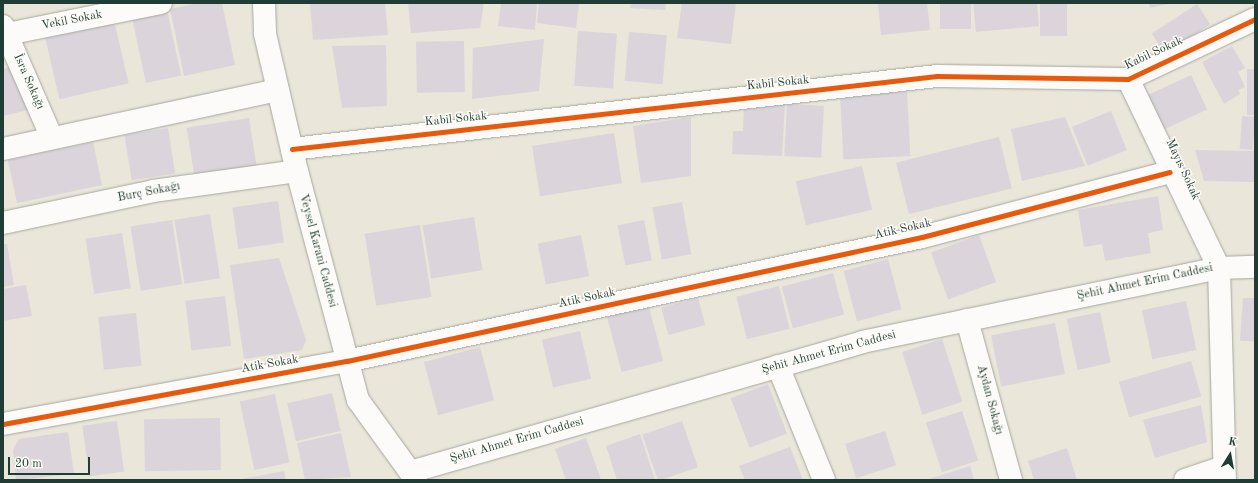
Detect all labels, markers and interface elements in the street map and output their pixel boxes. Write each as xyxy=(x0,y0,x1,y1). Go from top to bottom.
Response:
street label: Vekil Sokak xyxy=(40,8,104,34)
street label: Kabil Sokak xyxy=(1123,34,1185,74)
street label: İsra Sokağı xyxy=(9,52,47,112)
street label: Kabil Sokak xyxy=(746,74,810,94)
street label: Kabil Sokak xyxy=(424,110,488,130)
street label: Mayıs Sokak xyxy=(1162,137,1202,203)
street label: Burç Sokağı xyxy=(116,180,182,206)
street label: Veysel Karani Caddesi xyxy=(295,193,339,309)
street label: Atik Sokak xyxy=(873,216,933,244)
street label: Şehit Ahmet Erim Caddesi xyxy=(1076,262,1214,304)
street label: Atik Sokak xyxy=(557,286,617,312)
street label: Şehit Ahmet Erim Caddesi xyxy=(760,328,898,378)
street label: Atik Sokak xyxy=(240,353,300,377)
street label: Aydan Sokağı xyxy=(973,363,1005,437)
street label: Şehit Ahmet Erim Caddesi xyxy=(449,415,585,467)
north arrow xyxy=(1210,435,1250,475)
text: K xyxy=(1227,437,1238,449)
scale bar xyxy=(10,449,92,475)
text: 20 m xyxy=(15,458,42,470)

